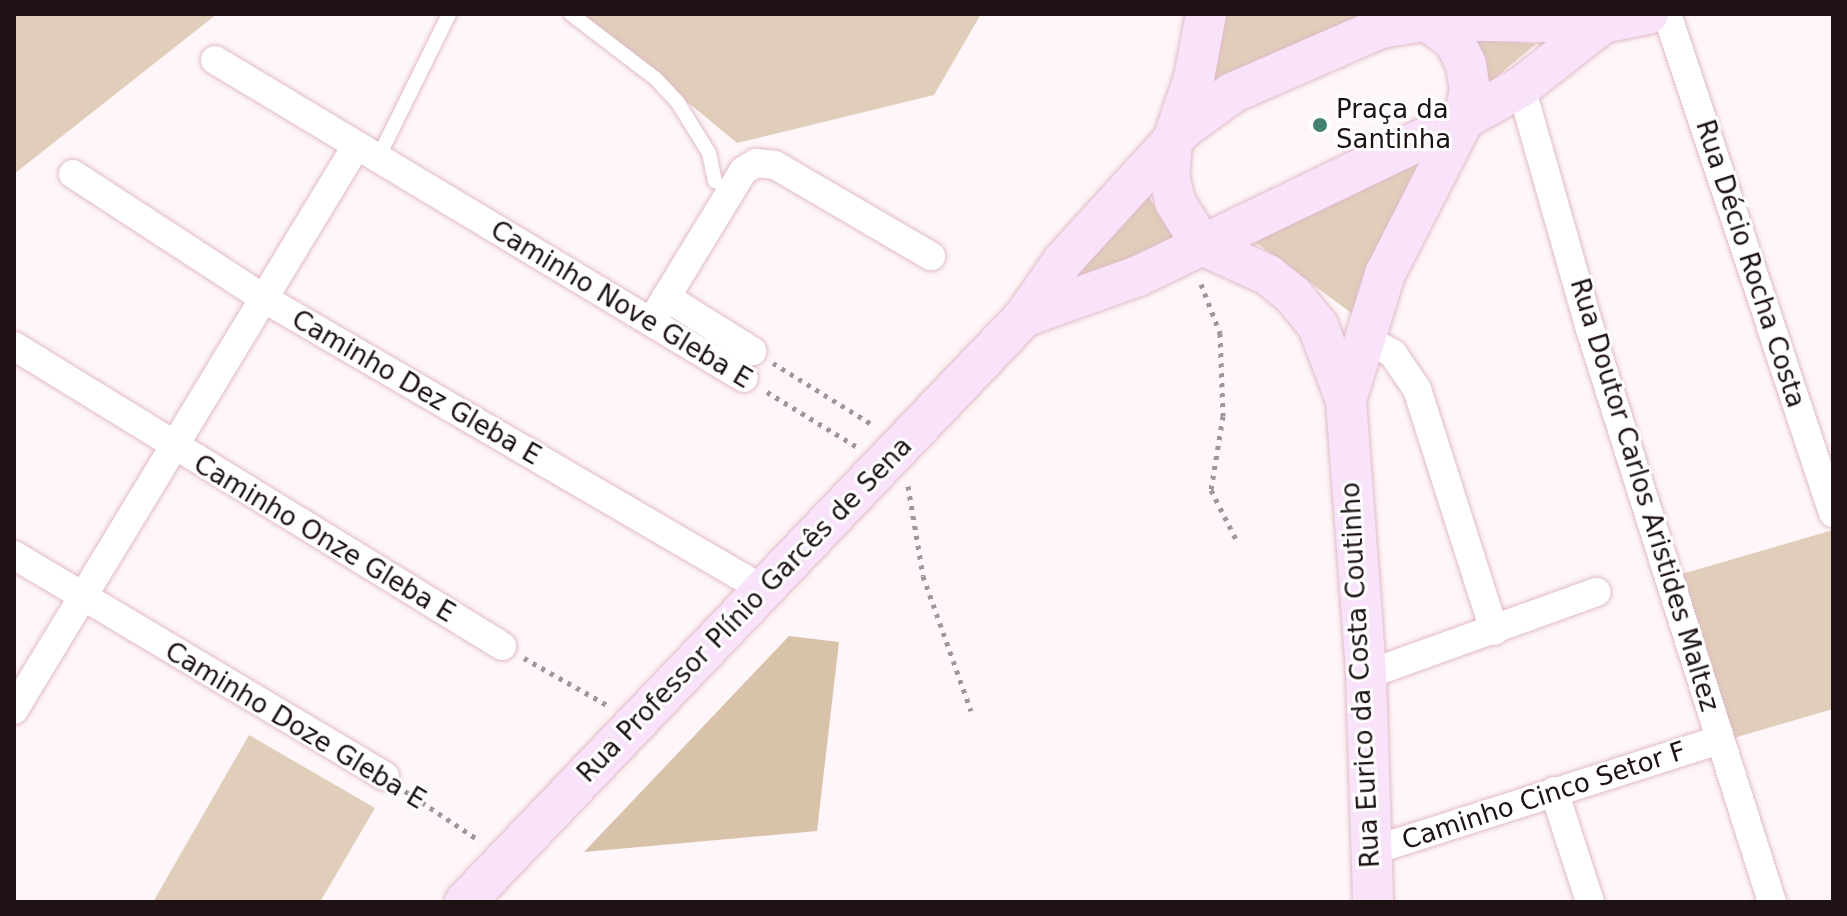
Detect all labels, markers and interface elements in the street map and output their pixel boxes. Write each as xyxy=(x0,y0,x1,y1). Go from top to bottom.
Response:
place label: Praça da Santinha xyxy=(1336,94,1451,156)
marker: Praça da Santinha xyxy=(1311,116,1329,134)
street label: Rua Décio Rocha Costa xyxy=(1689,116,1811,412)
street label: Caminho Nove Gleba E xyxy=(485,215,757,395)
street label: Rua Doutor Carlos Aristides Maltez xyxy=(1563,275,1725,715)
street label: Caminho Dez Gleba E xyxy=(286,304,546,472)
street label: Rua Professor Plínio Garcês de Sena xyxy=(571,431,919,789)
street label: Caminho Onze Gleba E xyxy=(188,449,460,629)
street label: Rua Eurico da Costa Coutinho xyxy=(1335,481,1387,869)
street label: Caminho Doze Gleba E xyxy=(159,636,431,816)
street label: Caminho Cinco Setor F xyxy=(1398,735,1690,857)

